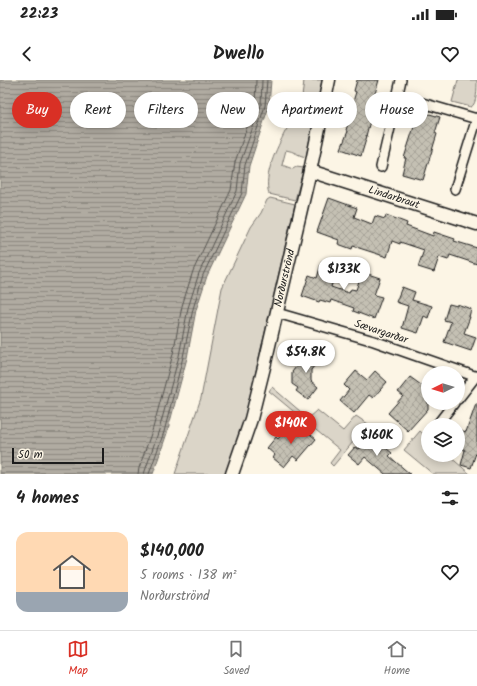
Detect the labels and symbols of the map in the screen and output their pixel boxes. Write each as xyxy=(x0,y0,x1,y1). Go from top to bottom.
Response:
street label: Lindarbraut xyxy=(366,181,423,214)
street label: Norðurströnd xyxy=(269,247,300,309)
pin: $133K xyxy=(316,257,372,291)
street label: Sævargarðar xyxy=(352,315,411,350)
pin: $54.8K xyxy=(273,340,339,374)
north arrow xyxy=(421,366,465,410)
pin: $140K xyxy=(263,411,319,445)
pin: $160K xyxy=(349,423,405,457)
scale bar xyxy=(12,446,104,465)

